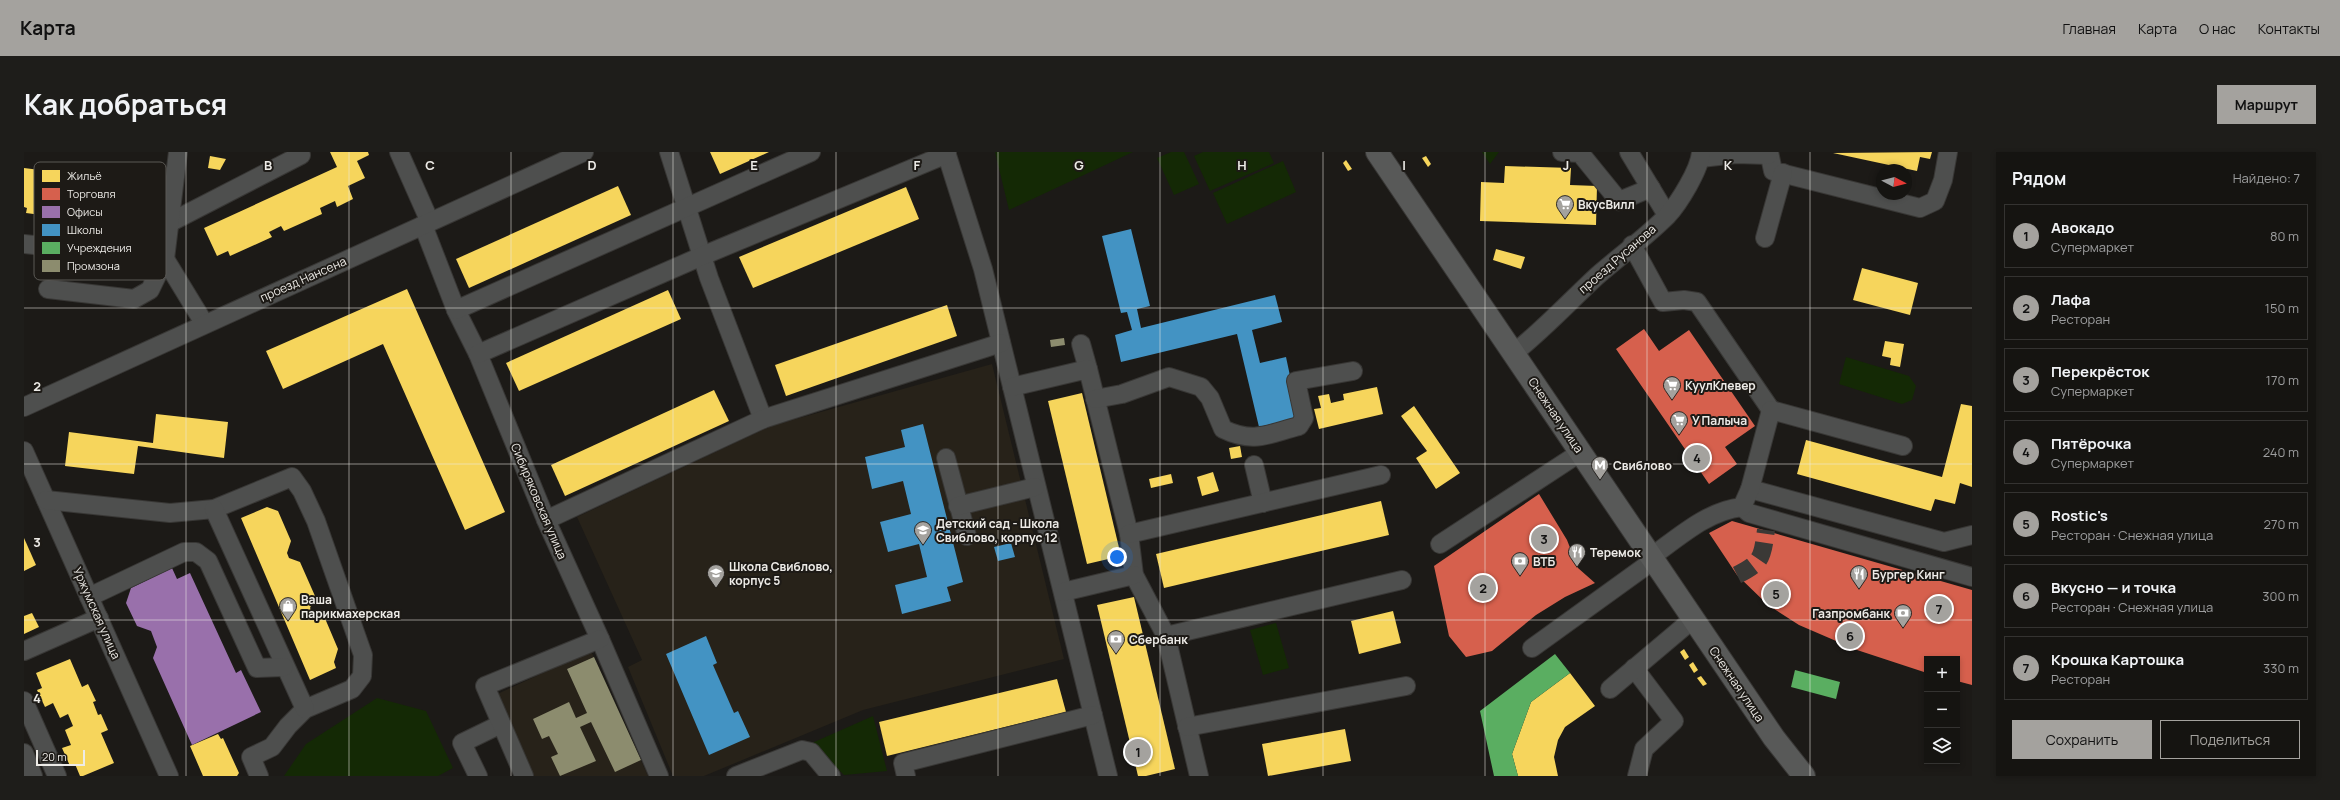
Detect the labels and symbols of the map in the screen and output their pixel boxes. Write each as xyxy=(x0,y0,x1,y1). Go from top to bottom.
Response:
text: B xyxy=(264,156,272,174)
text: C xyxy=(425,156,435,174)
text: D xyxy=(587,156,597,174)
text: E xyxy=(750,156,758,174)
text: F xyxy=(914,156,921,174)
text: G xyxy=(1074,156,1084,174)
text: H xyxy=(1237,156,1247,174)
text: I xyxy=(1402,156,1406,174)
text: J xyxy=(1563,156,1569,174)
text: K xyxy=(1724,156,1733,174)
legend xyxy=(34,162,166,280)
north arrow xyxy=(1876,164,1912,200)
text: Жильё xyxy=(67,168,102,183)
text: Торговля xyxy=(67,186,116,201)
supermarket icon: ВкусВилл xyxy=(1555,194,1575,219)
place label: ВкусВилл xyxy=(1578,196,1635,213)
text: Офисы xyxy=(67,204,103,219)
street label: проезд Русанова xyxy=(1575,221,1659,297)
text: Школы xyxy=(67,222,103,237)
text: Учреждения xyxy=(67,240,132,255)
street label: проезд Нансена xyxy=(257,252,349,306)
text: Промзона xyxy=(67,258,120,273)
street label: Снежная улица xyxy=(1524,374,1588,456)
supermarket icon: КуулКлевер xyxy=(1662,375,1682,400)
text: 2 xyxy=(33,377,41,395)
place label: КуулКлевер xyxy=(1685,377,1756,394)
supermarket icon: У Палыча xyxy=(1669,410,1689,435)
place label: У Палыча xyxy=(1692,412,1747,429)
street label: Сибиряковская улица xyxy=(507,440,571,562)
pin: 4 xyxy=(1684,443,1710,473)
metro station icon: Свиблово xyxy=(1590,455,1610,480)
place label: Свиблово xyxy=(1613,457,1672,474)
place label: Детский сад - Школа Свиблово, корпус 12 xyxy=(936,515,1059,546)
school or university icon: Детский сад - Школа Свиблово, корпус 12 xyxy=(913,520,933,545)
pin: 3 xyxy=(1531,524,1557,554)
text: 3 xyxy=(33,533,41,551)
restaurant icon: Теремок xyxy=(1567,542,1587,567)
place label: Теремок xyxy=(1590,544,1641,561)
your location xyxy=(1107,547,1127,567)
bank icon: ВТБ xyxy=(1510,551,1530,576)
place label: ВТБ xyxy=(1533,553,1556,570)
place label: Школа Свиблово, корпус 5 xyxy=(729,558,833,589)
school or university icon: Школа Свиблово, корпус 5 xyxy=(706,563,726,588)
street label: Уржумская улица xyxy=(69,564,125,662)
restaurant icon: Бургер Кинг xyxy=(1849,564,1869,589)
place label: Бургер Кинг xyxy=(1872,566,1945,583)
pin: 2 xyxy=(1470,573,1496,603)
pin: 5 xyxy=(1763,579,1789,609)
place label: Ваша парикмахерская xyxy=(301,591,400,622)
pin: 7 xyxy=(1926,594,1952,624)
shop icon: Ваша парикмахерская xyxy=(278,596,298,621)
bank icon: Газпромбанк xyxy=(1893,603,1913,628)
place label: Газпромбанк xyxy=(1812,605,1891,622)
pin: 6 xyxy=(1837,621,1863,651)
bank icon: Сбербанк xyxy=(1106,629,1126,654)
place label: Сбербанк xyxy=(1129,631,1188,648)
street label: Снежная улица xyxy=(1705,643,1769,725)
text: 4 xyxy=(33,689,41,707)
pin: 1 xyxy=(1125,737,1151,767)
scale bar xyxy=(36,748,85,767)

